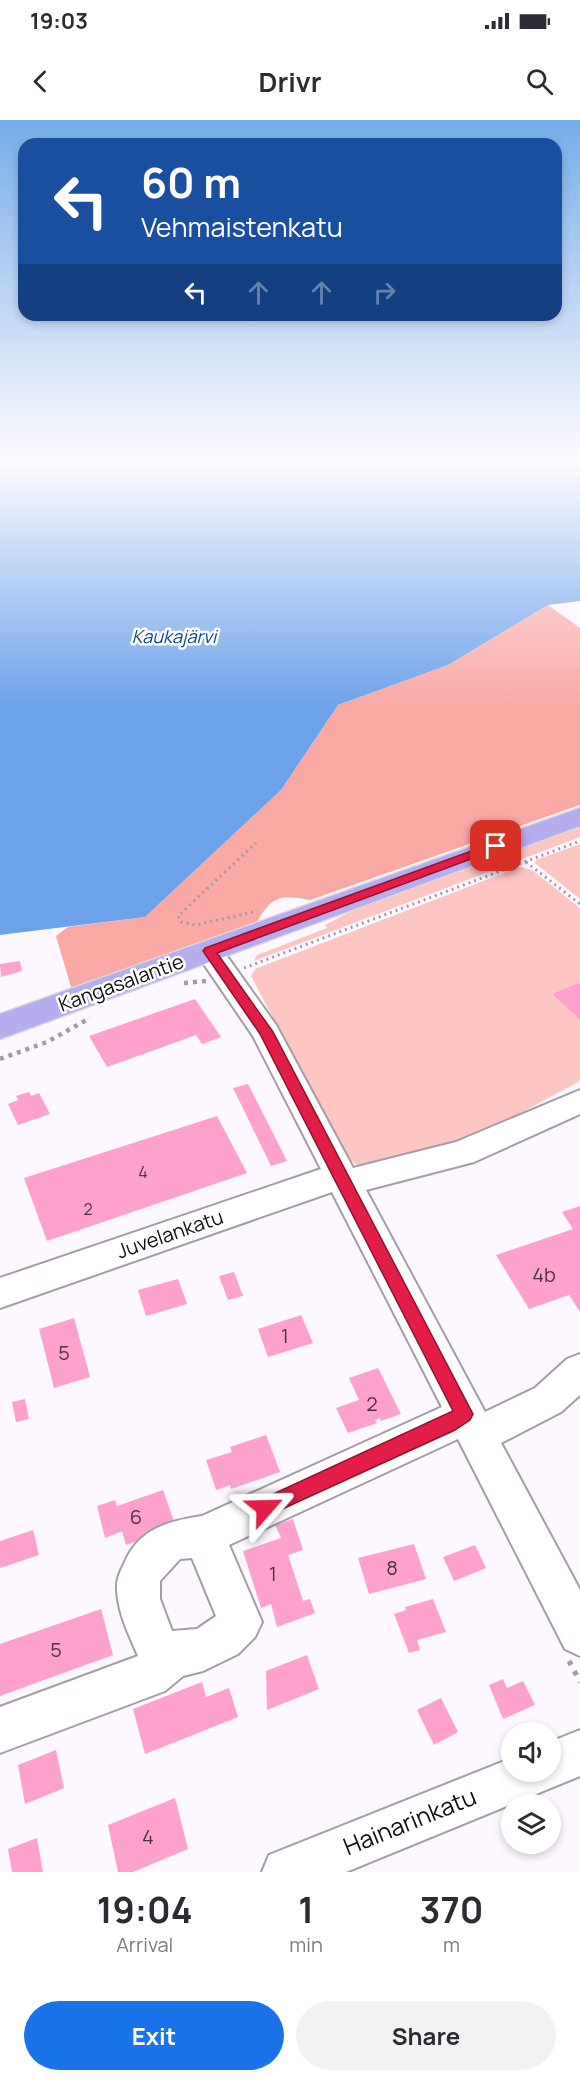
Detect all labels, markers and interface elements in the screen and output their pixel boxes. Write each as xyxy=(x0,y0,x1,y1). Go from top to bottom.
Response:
text: 19:03 xyxy=(30,6,88,36)
text: Drivr xyxy=(259,63,321,100)
icon: back xyxy=(24,65,57,98)
icon: search xyxy=(523,65,556,98)
text: 60 m xyxy=(141,153,241,211)
icon: left xyxy=(42,162,120,240)
text: Vehmaistenkatu xyxy=(141,208,343,245)
icon: left xyxy=(179,276,212,309)
icon: ahead xyxy=(242,276,275,309)
icon: ahead xyxy=(305,276,338,309)
icon: right xyxy=(368,276,401,309)
water label: Kaukajärvi xyxy=(132,624,219,648)
pin xyxy=(470,820,521,871)
icon: arrive xyxy=(479,829,512,862)
street label: Kangasalantie xyxy=(54,947,187,1018)
house number: 4 xyxy=(138,1161,148,1183)
house number: 2 xyxy=(83,1198,93,1220)
street label: Juvelankatu xyxy=(113,1203,227,1264)
house number: 4b xyxy=(532,1261,556,1288)
house number: 1 xyxy=(281,1322,289,1349)
house number: 5 xyxy=(58,1339,70,1366)
house number: 2 xyxy=(366,1390,378,1417)
position arrow xyxy=(233,1476,297,1540)
house number: 6 xyxy=(130,1503,142,1530)
house number: 8 xyxy=(386,1554,398,1581)
house number: 1 xyxy=(269,1560,277,1587)
house number: 5 xyxy=(50,1636,62,1663)
map controls xyxy=(501,1722,561,1854)
button: sound xyxy=(501,1722,561,1782)
street label: Hainarinkatu xyxy=(338,1779,481,1862)
button: layers xyxy=(501,1794,561,1854)
house number: 4 xyxy=(142,1823,154,1850)
text: 19:04 xyxy=(97,1885,193,1934)
text: 1 xyxy=(298,1885,314,1934)
text: 370 xyxy=(420,1885,483,1934)
text: Arrival xyxy=(116,1931,173,1958)
text: min xyxy=(289,1931,323,1958)
text: m xyxy=(443,1931,460,1958)
button: Exit xyxy=(24,2001,284,2070)
button: Share xyxy=(296,2001,556,2070)

